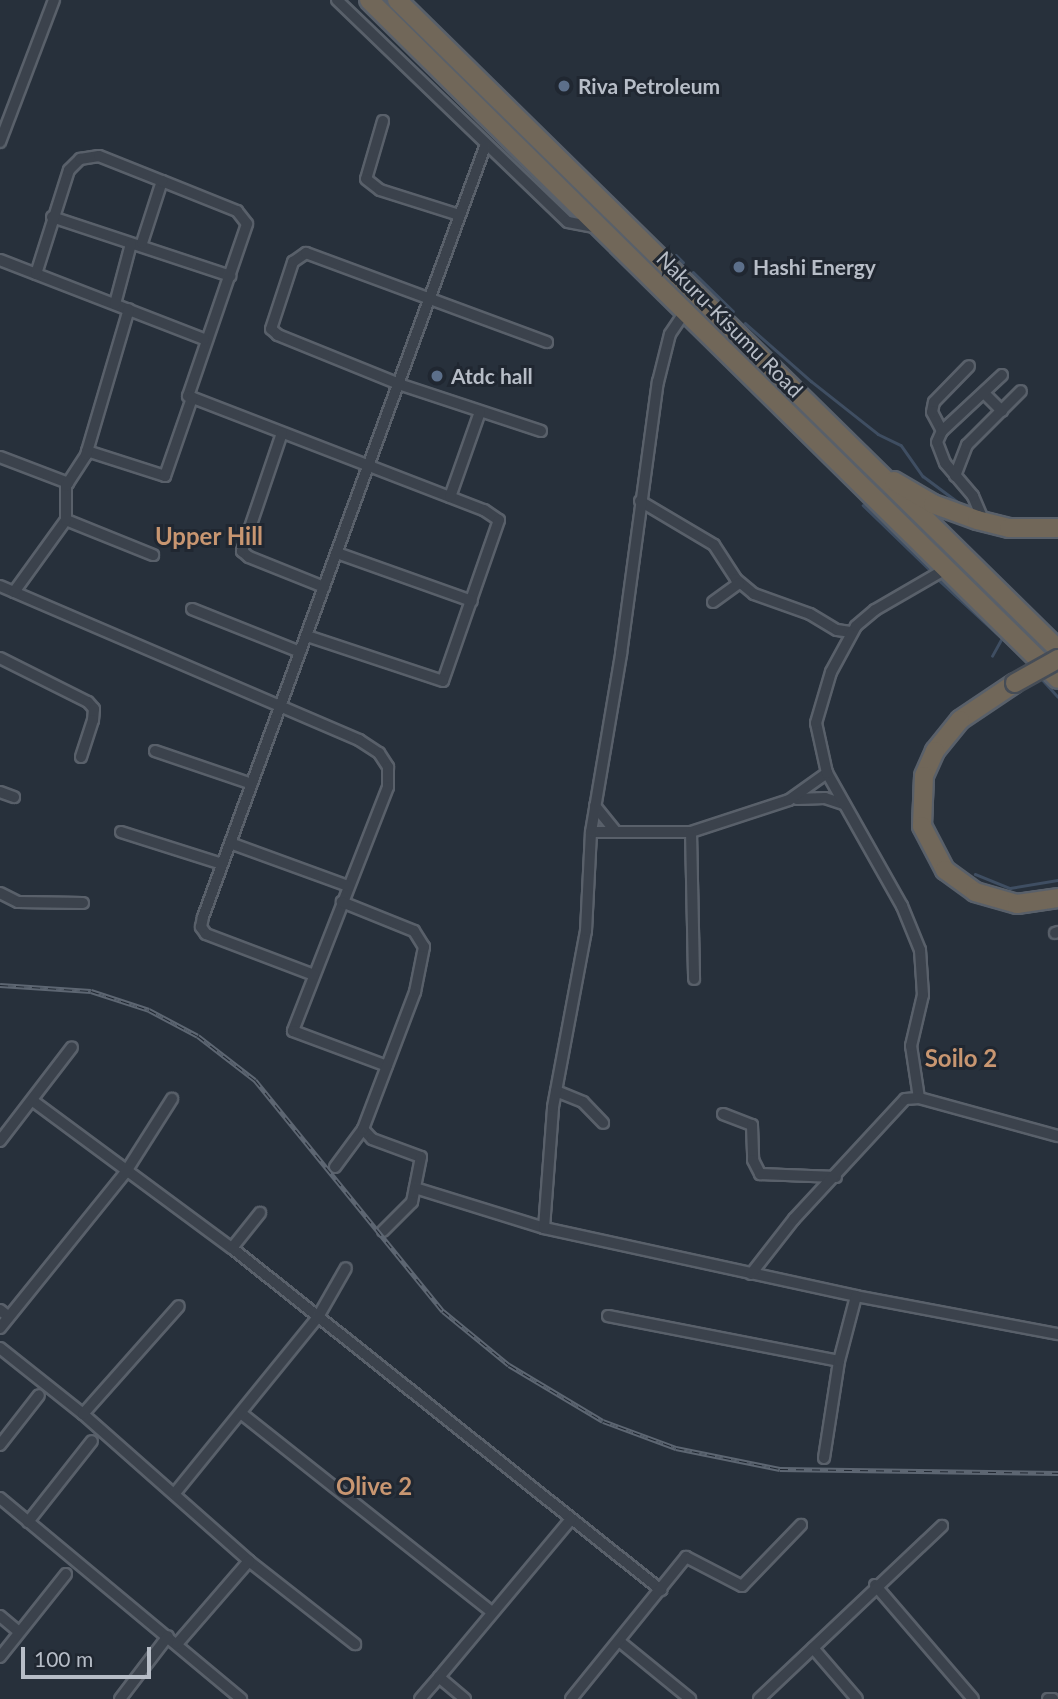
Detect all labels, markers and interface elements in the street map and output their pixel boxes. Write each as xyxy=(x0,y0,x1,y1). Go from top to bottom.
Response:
place label: Riva Petroleum xyxy=(578,73,720,99)
marker: Riva Petroleum xyxy=(556,78,572,94)
street label: Nakuru-Kisumu Road xyxy=(652,246,808,402)
place label: Hashi Energy xyxy=(753,254,876,280)
marker: Hashi Energy xyxy=(731,259,747,275)
place label: Atdc hall xyxy=(451,363,533,389)
marker: Atdc hall xyxy=(429,368,445,384)
district label: Upper Hill xyxy=(155,522,263,550)
district label: Soilo 2 xyxy=(925,1044,997,1072)
district label: Olive 2 xyxy=(336,1472,412,1500)
scale bar xyxy=(24,1632,154,1676)
text: 100 m xyxy=(34,1646,93,1671)

